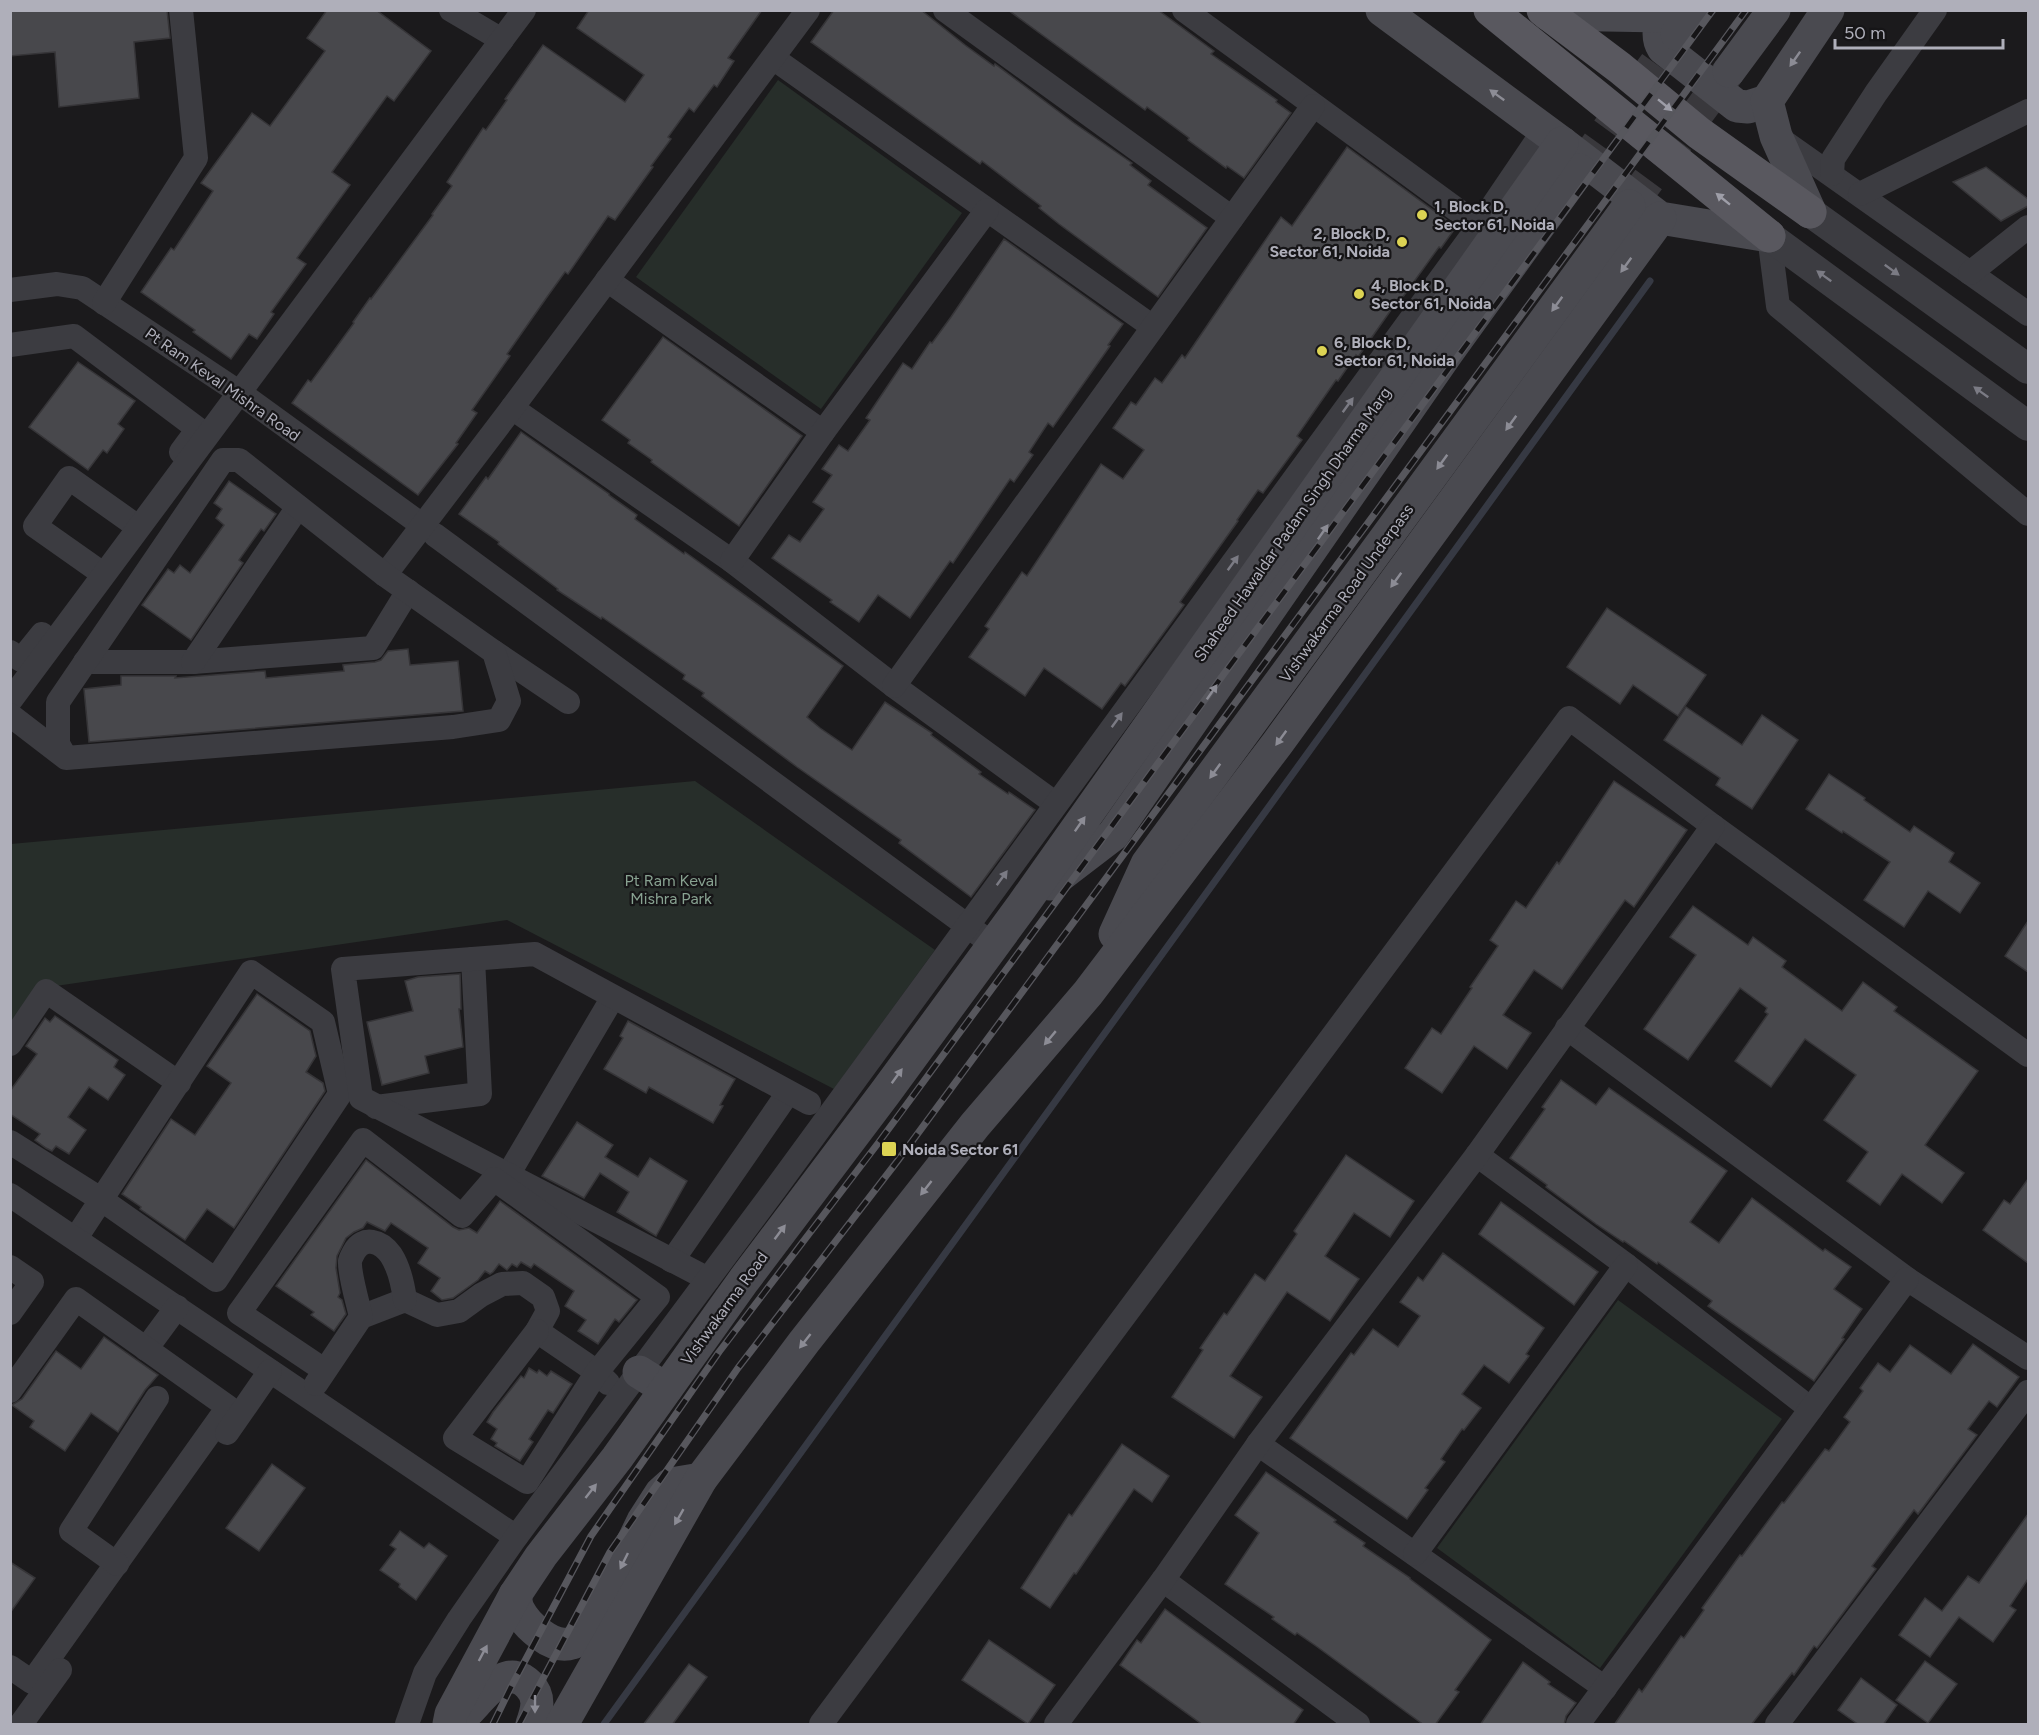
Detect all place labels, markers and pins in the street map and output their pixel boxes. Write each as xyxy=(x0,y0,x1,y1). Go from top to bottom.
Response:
place label: 1, Block D, Sector 61, Noida xyxy=(1434,197,1555,234)
marker: 1, Block D, Sector 61, Noida xyxy=(1415,208,1429,222)
place label: 2, Block D, Sector 61, Noida xyxy=(1269,224,1390,261)
marker: 2, Block D, Sector 61, Noida xyxy=(1395,235,1409,249)
place label: 4, Block D, Sector 61, Noida xyxy=(1371,276,1492,313)
marker: 4, Block D, Sector 61, Noida xyxy=(1352,287,1366,301)
place label: 6, Block D, Sector 61, Noida xyxy=(1334,333,1455,370)
marker: 6, Block D, Sector 61, Noida xyxy=(1315,344,1329,358)
marker: Noida Sector 61 xyxy=(880,1140,898,1158)
place label: Noida Sector 61 xyxy=(902,1140,1019,1159)

